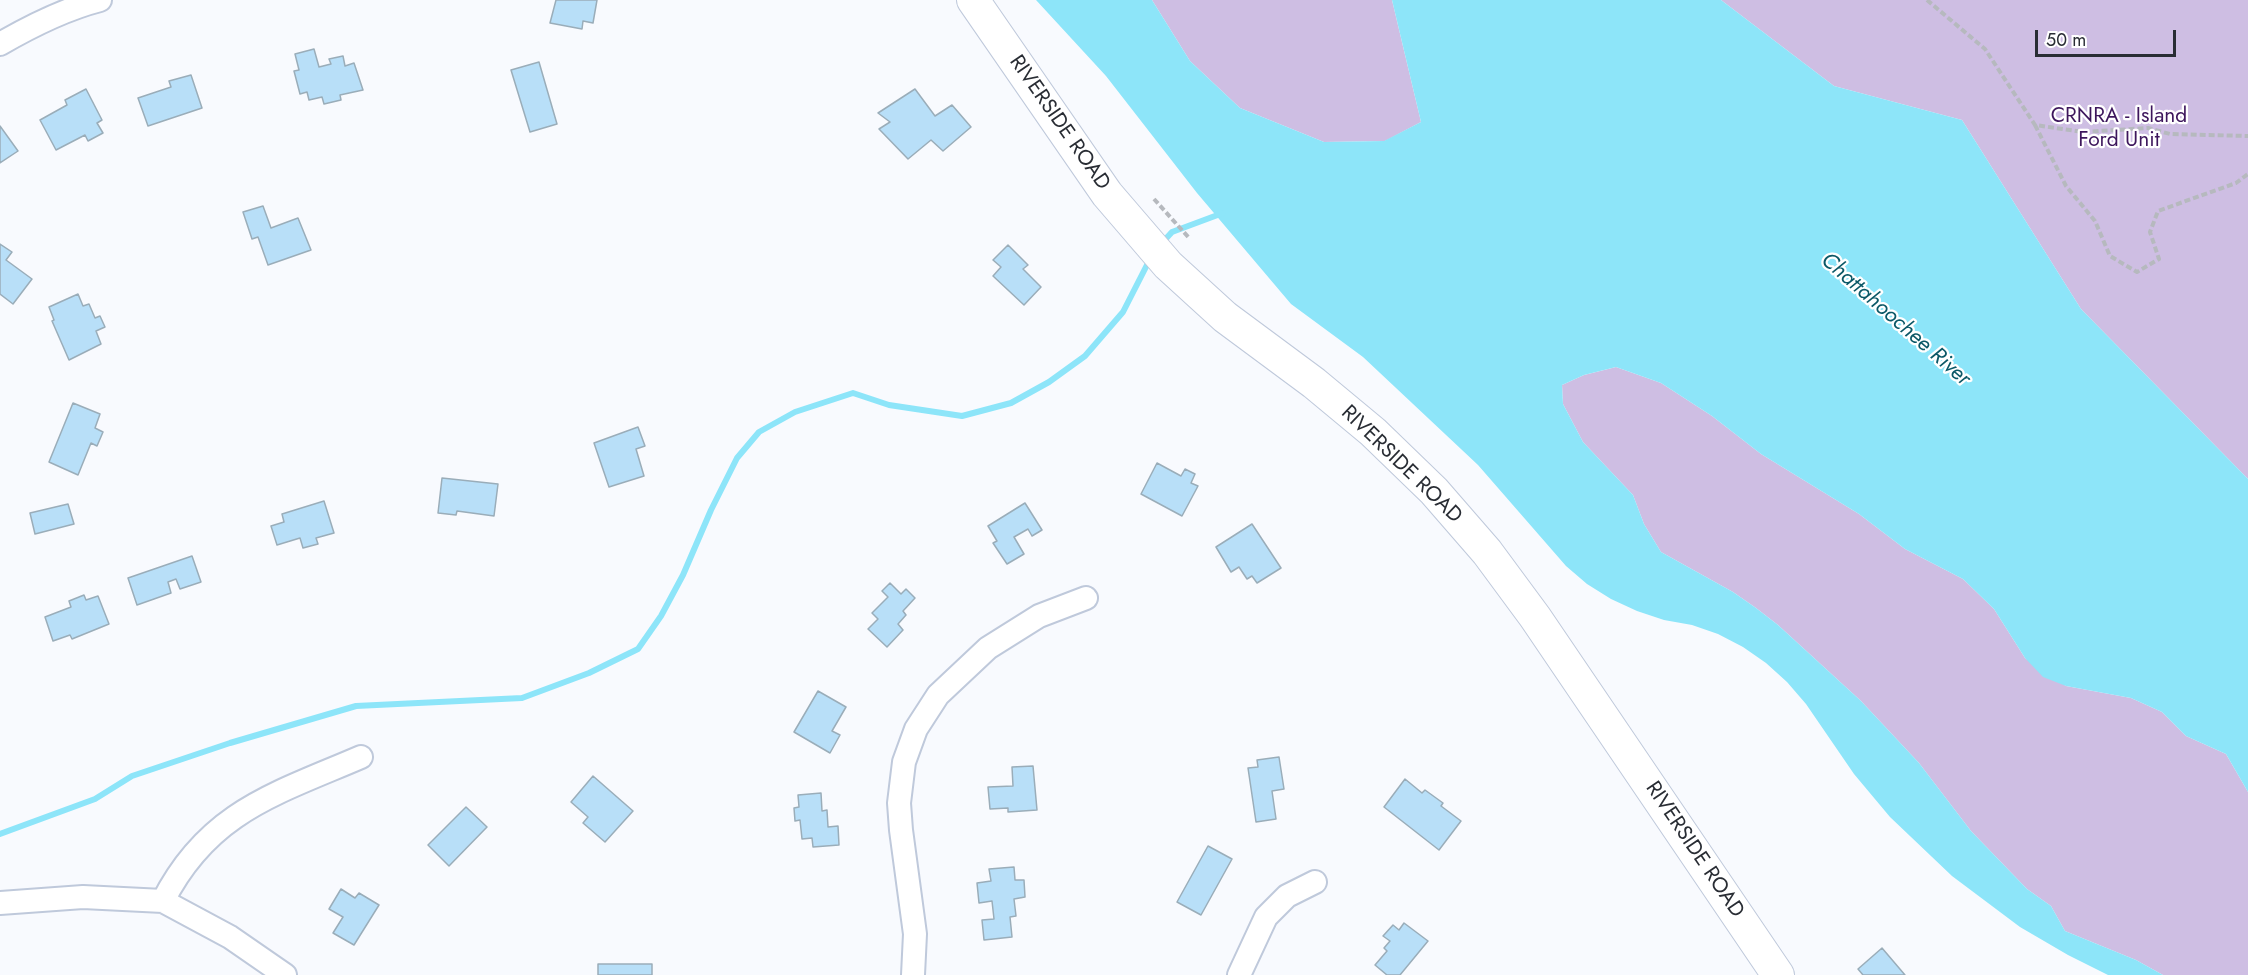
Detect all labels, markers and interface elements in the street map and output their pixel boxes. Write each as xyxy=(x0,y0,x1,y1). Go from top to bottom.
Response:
scale bar xyxy=(2038,18,2179,56)
text: 50 m xyxy=(2046,27,2086,53)
street label: RIVERSIDE ROAD xyxy=(1003,51,1115,195)
park label: CRNRA - Island Ford Unit xyxy=(2051,104,2187,154)
water label: Chattahoochee River xyxy=(1815,248,1975,392)
street label: RIVERSIDE ROAD xyxy=(1335,401,1467,529)
street label: RIVERSIDE ROAD xyxy=(1639,777,1749,923)

